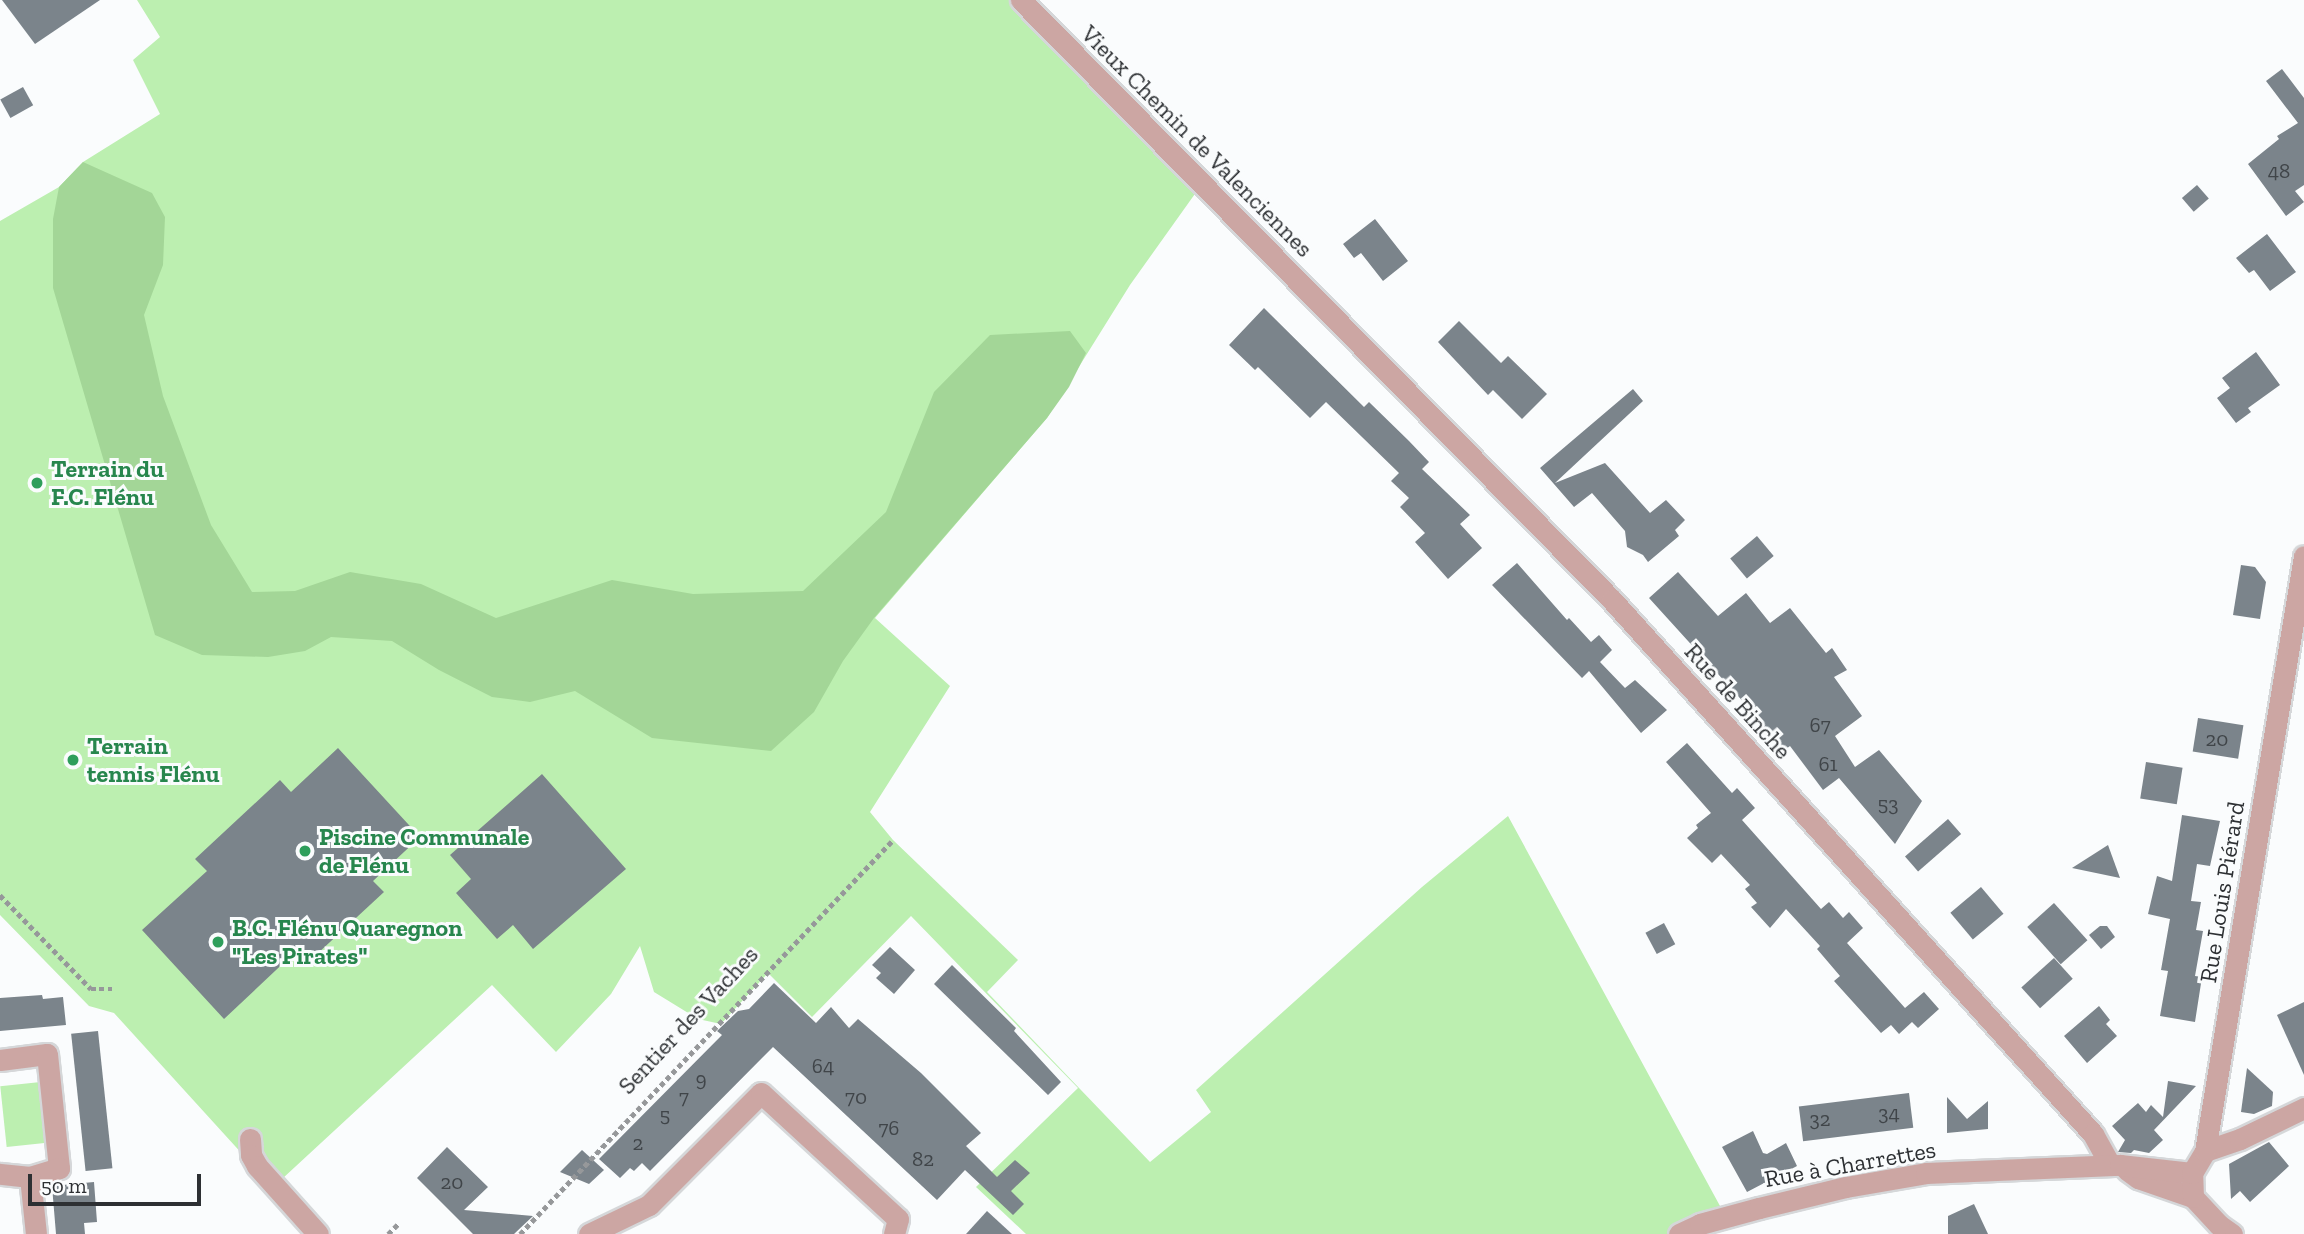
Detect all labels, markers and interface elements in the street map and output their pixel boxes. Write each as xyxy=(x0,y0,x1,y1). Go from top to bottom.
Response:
street label: Vieux Chemin de Valenciennes xyxy=(1075,19,1319,263)
house number: 48 xyxy=(2268,158,2290,184)
place label: Terrain du F.C. Flénu xyxy=(51,455,164,511)
marker: Terrain du F.C. Flénu xyxy=(29,475,45,491)
street label: Rue de Binche xyxy=(1679,637,1797,765)
house number: 67 xyxy=(1809,712,1831,738)
house number: 20 xyxy=(2206,726,2228,752)
place label: Terrain tennis Flénu xyxy=(87,732,220,788)
house number: 61 xyxy=(1818,751,1838,777)
marker: Terrain tennis Flénu xyxy=(65,752,81,768)
house number: 53 xyxy=(1877,791,1899,817)
street label: Rue Louis Piérard xyxy=(2193,799,2251,985)
place label: Piscine Communale de Flénu xyxy=(319,823,529,879)
marker: Piscine Communale de Flénu xyxy=(297,843,313,859)
place label: B.C. Flénu Quaregnon "Les Pirates" xyxy=(232,914,462,970)
marker: B.C. Flénu Quaregnon "Les Pirates" xyxy=(210,934,226,950)
street label: Sentier des Vaches xyxy=(612,940,764,1100)
house number: 64 xyxy=(812,1053,834,1079)
house number: 9 xyxy=(695,1066,707,1092)
house number: 7 xyxy=(679,1084,689,1110)
house number: 70 xyxy=(845,1084,867,1110)
house number: 34 xyxy=(1878,1100,1900,1126)
house number: 5 xyxy=(660,1102,670,1128)
house number: 32 xyxy=(1809,1106,1831,1132)
house number: 76 xyxy=(878,1115,900,1141)
house number: 2 xyxy=(633,1130,643,1156)
street label: Rue à Charrettes xyxy=(1762,1135,1938,1193)
house number: 82 xyxy=(912,1146,934,1172)
scale bar xyxy=(32,1160,205,1204)
house number: 20 xyxy=(441,1169,463,1195)
text: 50 m xyxy=(41,1173,87,1198)

